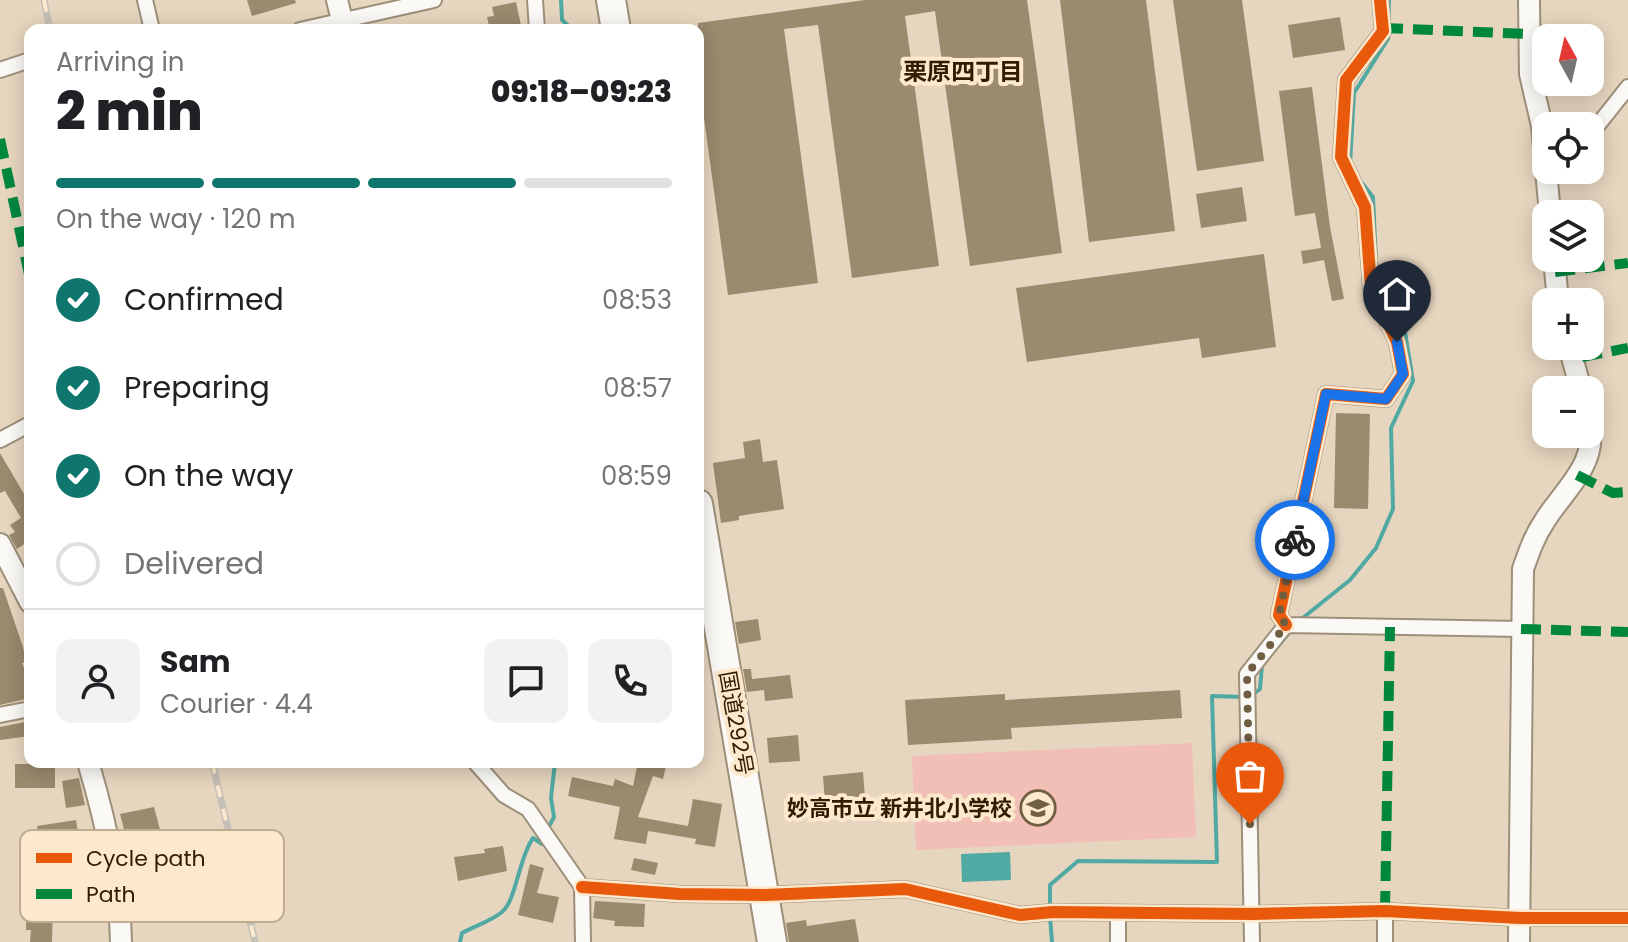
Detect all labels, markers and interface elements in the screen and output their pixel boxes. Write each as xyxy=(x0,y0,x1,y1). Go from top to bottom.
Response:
north arrow xyxy=(1532,24,1604,96)
map controls xyxy=(1532,24,1604,448)
text: Arriving in xyxy=(56,44,185,80)
district label: 栗原四丁目 xyxy=(903,55,1023,88)
text: 09:18–09:23 xyxy=(491,70,672,113)
text: 2 min xyxy=(56,75,203,148)
button: locate xyxy=(1532,112,1604,184)
button: layers xyxy=(1532,200,1604,272)
text: On the way · 120 m xyxy=(56,201,295,237)
pin xyxy=(1363,260,1431,342)
icon: home xyxy=(1375,272,1419,316)
icon: check xyxy=(56,278,100,322)
text: Confirmed xyxy=(124,278,284,321)
text: 08:53 xyxy=(602,282,672,318)
button: + xyxy=(1532,288,1604,360)
icon: check xyxy=(56,366,100,410)
text: Preparing xyxy=(124,366,270,409)
text: 08:57 xyxy=(603,370,672,406)
button: − xyxy=(1532,376,1604,448)
icon: check xyxy=(56,454,100,498)
text: On the way xyxy=(124,454,293,497)
text: 08:59 xyxy=(601,458,672,494)
courier xyxy=(1255,500,1335,580)
icon: bike xyxy=(1273,518,1317,562)
text: Delivered xyxy=(124,542,264,585)
button: person xyxy=(56,639,140,723)
button: chat xyxy=(484,639,568,723)
button: phone xyxy=(588,639,672,723)
text: Sam xyxy=(160,640,231,683)
street label: 国道292号 xyxy=(712,669,760,777)
text: Courier · 4.4 xyxy=(160,686,313,722)
pin xyxy=(1216,742,1284,824)
icon: bag xyxy=(1228,754,1272,798)
school or university icon: 妙高市立 新井北小学校 xyxy=(1019,789,1057,827)
place label: 妙高市立 新井北小学校 xyxy=(787,793,1012,824)
legend xyxy=(20,830,284,922)
text: Cycle path xyxy=(86,843,205,874)
text: Path xyxy=(86,879,136,910)

